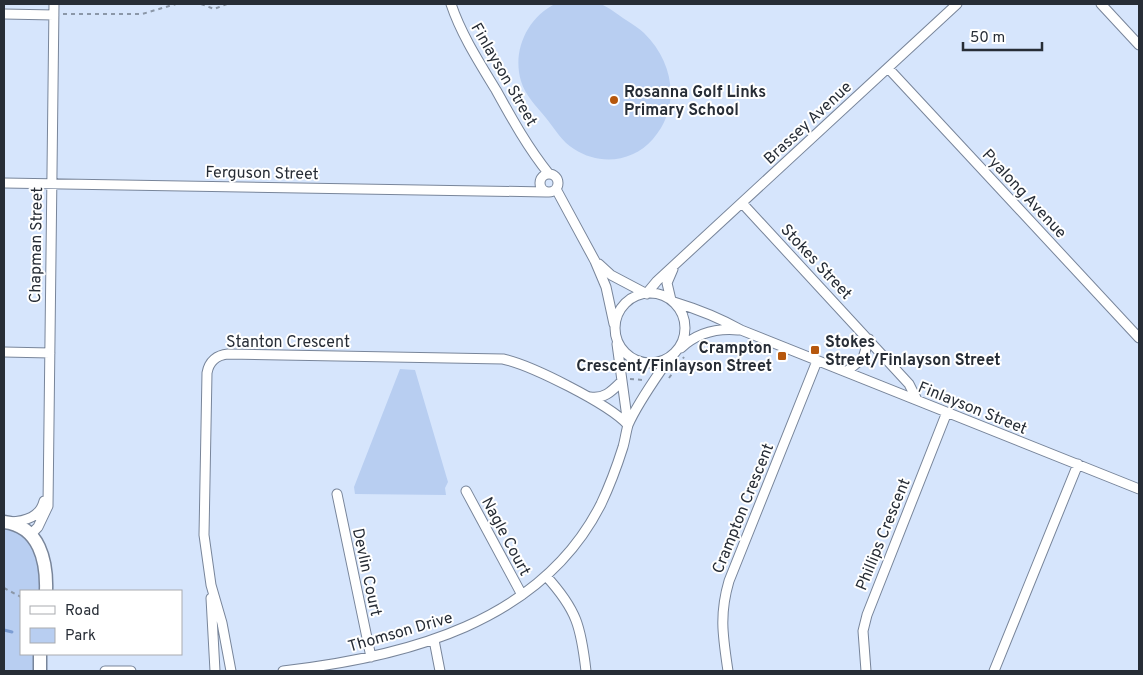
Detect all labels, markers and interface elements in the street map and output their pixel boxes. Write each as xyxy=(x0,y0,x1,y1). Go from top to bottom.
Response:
street label: Finlayson Street xyxy=(466,20,541,130)
scale bar xyxy=(963,20,1042,52)
text: 50 m xyxy=(970,29,1005,48)
street label: Brassey Avenue xyxy=(760,78,857,169)
place label: Rosanna Golf Links Primary School xyxy=(624,83,766,121)
marker: Rosanna Golf Links Primary School xyxy=(608,94,620,106)
street label: Pyalong Avenue xyxy=(977,145,1070,243)
street label: Ferguson Street xyxy=(205,163,319,185)
street label: Chapman Street xyxy=(26,187,48,303)
street label: Stokes Street xyxy=(775,220,856,304)
street label: Stanton Crescent xyxy=(226,333,350,353)
place label: Stokes Street/Finlayson Street xyxy=(825,333,1001,371)
place label: Crampton Crescent/Finlayson Street xyxy=(576,339,772,377)
marker: Stokes Street/Finlayson Street xyxy=(809,344,821,356)
marker: Crampton Crescent/Finlayson Street xyxy=(776,350,788,362)
street label: Finlayson Street xyxy=(915,378,1030,440)
street label: Crampton Crescent xyxy=(709,441,779,577)
street label: Phillips Crescent xyxy=(852,476,915,594)
street label: Nagle Court xyxy=(476,494,534,580)
street label: Devlin Court xyxy=(347,527,385,618)
legend xyxy=(20,590,182,655)
text: Road xyxy=(65,602,100,621)
street label: Thomson Drive xyxy=(346,608,455,657)
text: Park xyxy=(65,627,96,646)

